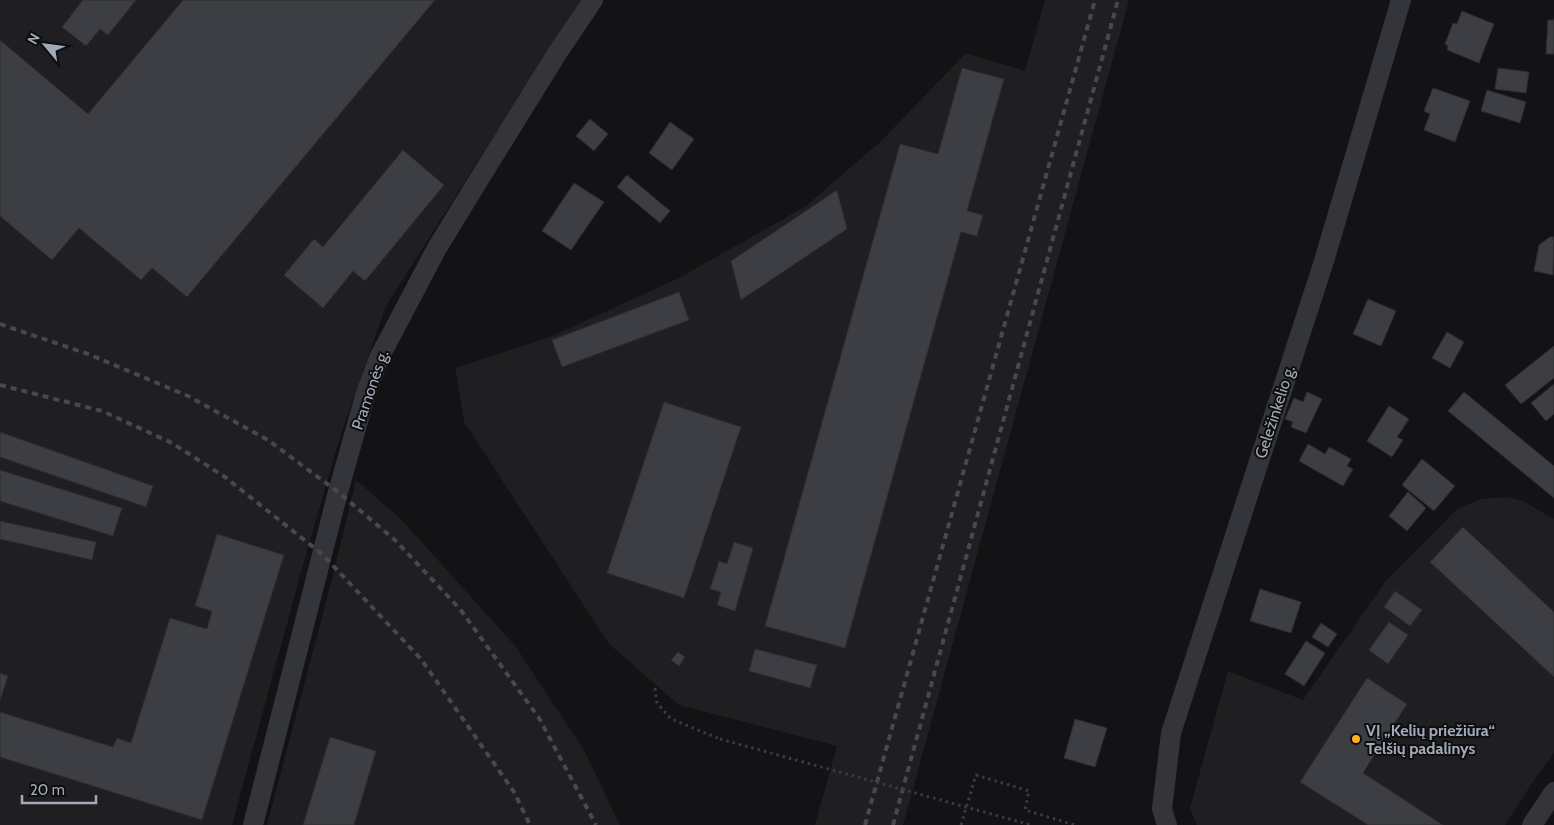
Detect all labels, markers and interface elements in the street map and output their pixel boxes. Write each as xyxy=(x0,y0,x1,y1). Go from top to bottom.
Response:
north arrow xyxy=(20,20,70,70)
text: N xyxy=(23,30,44,47)
street label: Pramonės g. xyxy=(347,348,393,432)
street label: Geležinkelio g. xyxy=(1251,363,1299,461)
place label: VĮ „Kelių priežiūra“ Telšių padalinys xyxy=(1366,721,1495,758)
marker: VĮ „Kelių priežiūra“ Telšių padalinys xyxy=(1350,733,1362,745)
scale bar xyxy=(22,772,96,804)
text: 20 m xyxy=(30,781,65,799)

